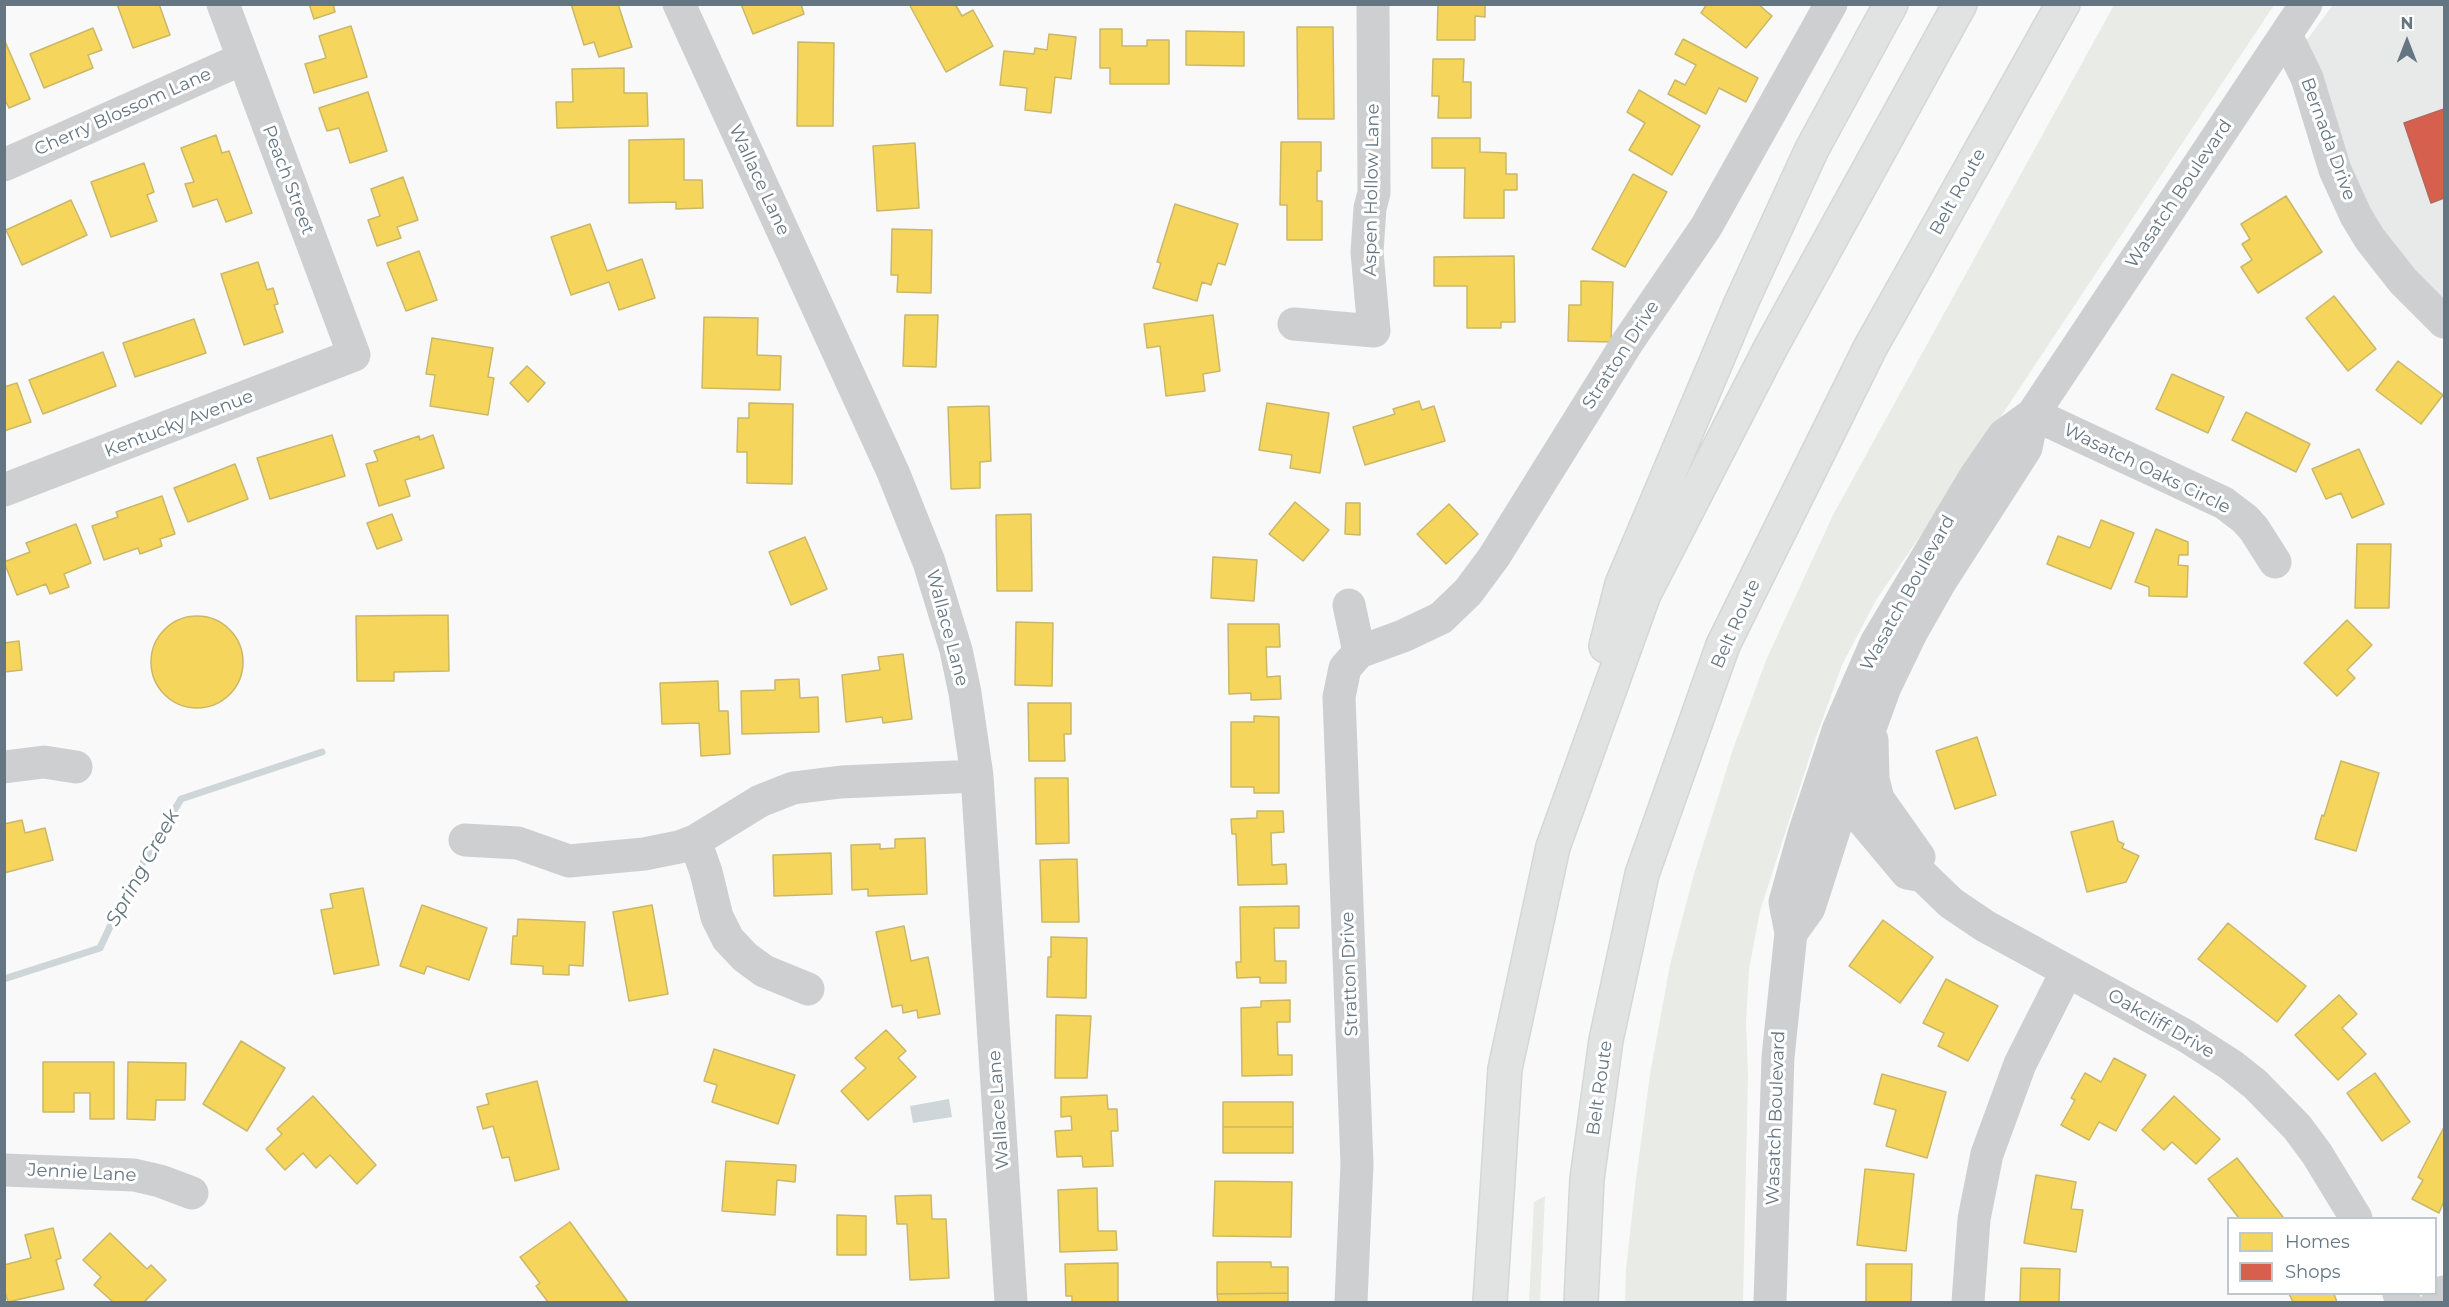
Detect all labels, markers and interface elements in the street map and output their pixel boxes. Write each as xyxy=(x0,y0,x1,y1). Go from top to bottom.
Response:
north arrow xyxy=(2377,12,2437,72)
text: N xyxy=(2401,14,2413,33)
street label: Cherry Blossom Lane xyxy=(31,63,215,161)
street label: Bernada Drive xyxy=(2296,75,2360,203)
street label: Aspen Hollow Lane xyxy=(1360,103,1384,277)
street label: Wasatch Boulevard xyxy=(2121,116,2237,272)
street label: Wallace Lane xyxy=(724,121,794,239)
street label: Peach Street xyxy=(257,122,319,238)
street label: Belt Route xyxy=(1925,145,1991,239)
street label: Stratton Drive xyxy=(1578,297,1664,413)
street label: Kentucky Avenue xyxy=(102,386,256,462)
street label: Wasatch Oaks Circle xyxy=(2060,419,2234,519)
street label: Wasatch Boulevard xyxy=(1856,511,1960,675)
street label: Wallace Lane xyxy=(921,567,973,689)
street label: Belt Route xyxy=(1707,576,1765,672)
water label: Spring Creek xyxy=(101,805,185,931)
street label: Stratton Drive xyxy=(1337,911,1363,1037)
street label: Oakcliff Drive xyxy=(2104,985,2218,1063)
street label: Wasatch Boulevard xyxy=(1762,1030,1790,1206)
street label: Belt Route xyxy=(1583,1039,1617,1137)
street label: Wallace Lane xyxy=(984,1050,1014,1170)
street label: Jennie Lane xyxy=(27,1159,137,1187)
legend xyxy=(2227,1217,2437,1295)
text: Homes xyxy=(2285,1231,2350,1253)
text: Shops xyxy=(2285,1261,2341,1283)

